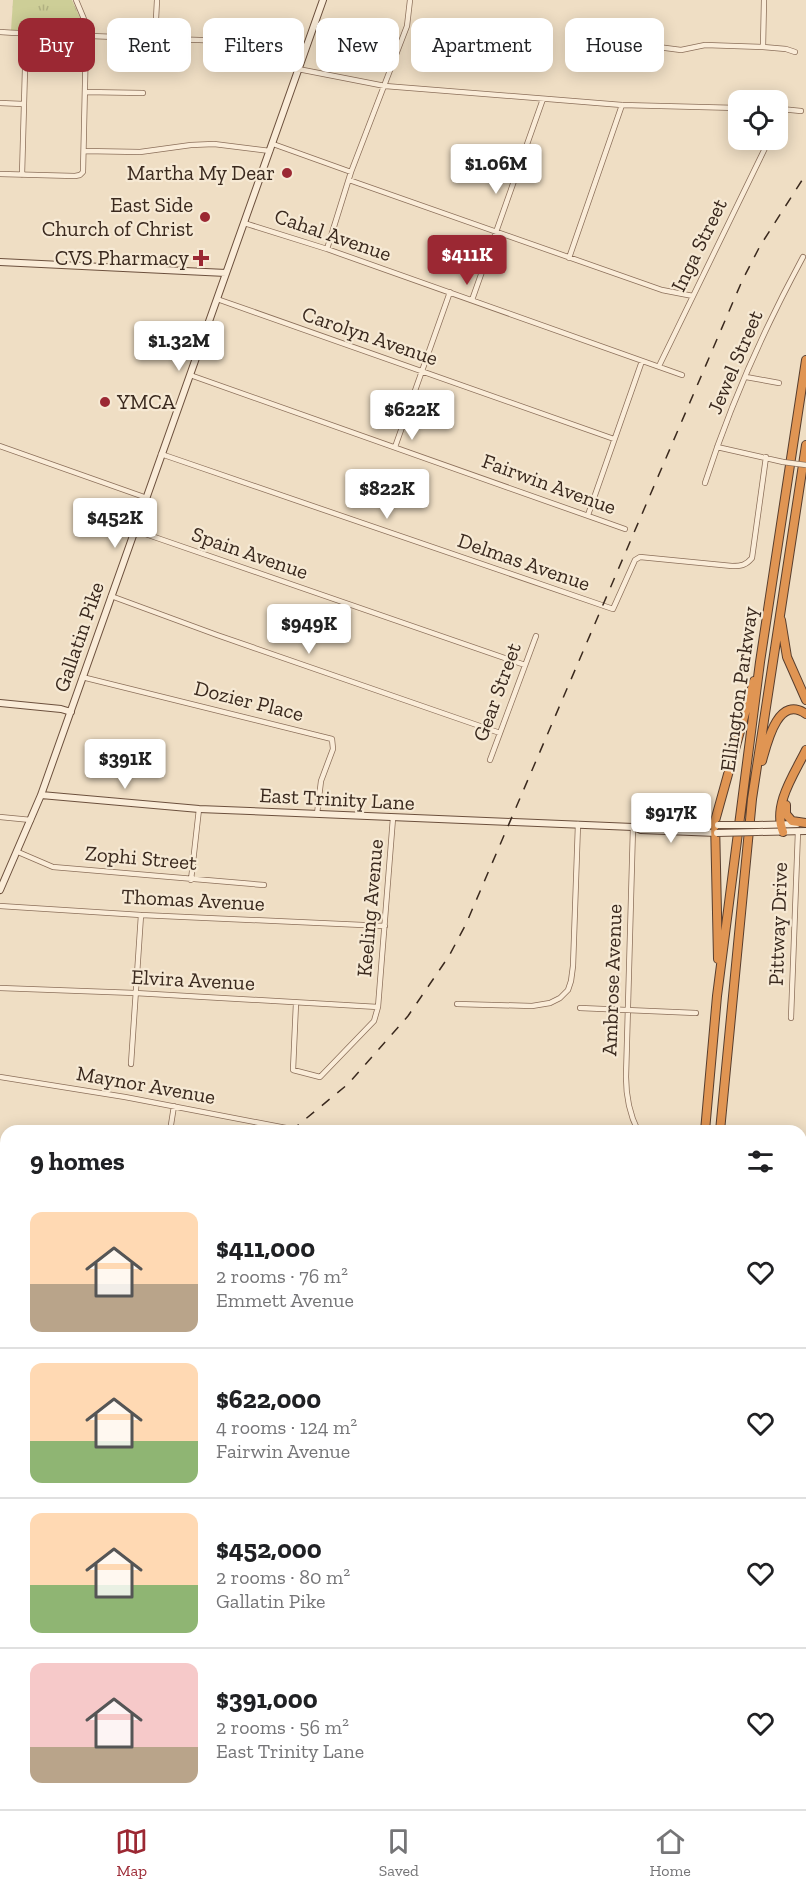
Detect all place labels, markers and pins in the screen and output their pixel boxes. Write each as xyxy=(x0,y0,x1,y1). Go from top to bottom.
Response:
pin: $1.06M xyxy=(447,144,545,195)
place label: Martha My Dear xyxy=(127,160,275,185)
marker: Martha My Dear xyxy=(280,166,294,180)
place label: East Side Church of Christ xyxy=(42,192,193,241)
marker: East Side Church of Christ xyxy=(198,210,212,224)
pin: $411K xyxy=(425,235,509,286)
place label: CVS Pharmacy xyxy=(55,245,189,270)
marker: CVS Pharmacy xyxy=(194,251,208,265)
pin: $1.32M xyxy=(130,321,228,372)
place label: YMCA xyxy=(116,389,176,414)
pin: $622K xyxy=(370,390,454,441)
marker: YMCA xyxy=(98,395,112,409)
pin: $822K xyxy=(345,469,429,520)
pin: $452K xyxy=(73,498,157,549)
pin: $949K xyxy=(267,604,351,655)
pin: $391K xyxy=(83,739,167,790)
pin: $917K xyxy=(629,793,713,844)

